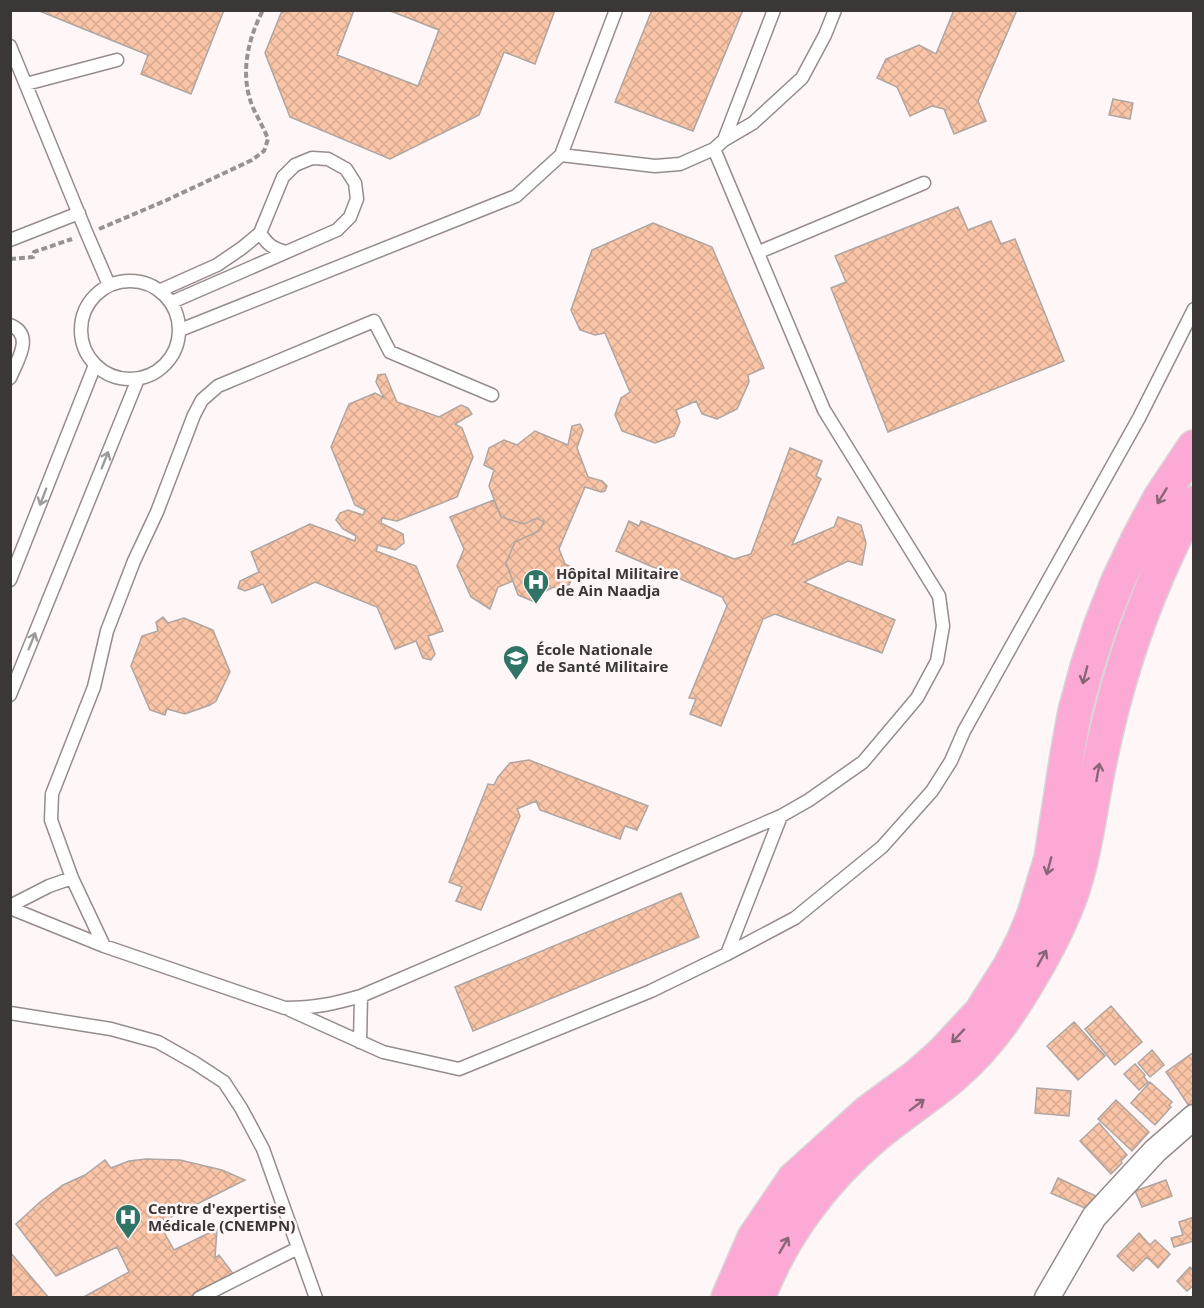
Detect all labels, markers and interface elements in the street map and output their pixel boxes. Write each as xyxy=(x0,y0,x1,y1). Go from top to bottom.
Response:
one-way arrow xyxy=(100,452,111,470)
one-way arrow xyxy=(1155,487,1167,504)
one-way arrow xyxy=(37,488,48,506)
place label: Hôpital Militaire de Ain Naadja xyxy=(556,563,679,600)
hospital icon: Hôpital Militaire de Ain Naadja xyxy=(521,567,551,605)
one-way arrow xyxy=(27,632,38,651)
place label: École Nationale de Santé Militaire xyxy=(536,639,669,676)
school or university icon: École Nationale de Santé Militaire xyxy=(501,643,531,681)
one-way arrow xyxy=(1079,665,1090,684)
one-way arrow xyxy=(1092,763,1103,782)
one-way arrow xyxy=(1042,856,1054,875)
one-way arrow xyxy=(1036,950,1048,967)
one-way arrow xyxy=(951,1028,965,1043)
one-way arrow xyxy=(909,1098,925,1111)
place label: Centre d'expertise Médicale (CNEMPN) xyxy=(148,1198,295,1235)
hospital icon: Centre d'expertise Médicale (CNEMPN) xyxy=(113,1202,143,1240)
one-way arrow xyxy=(778,1237,790,1254)

